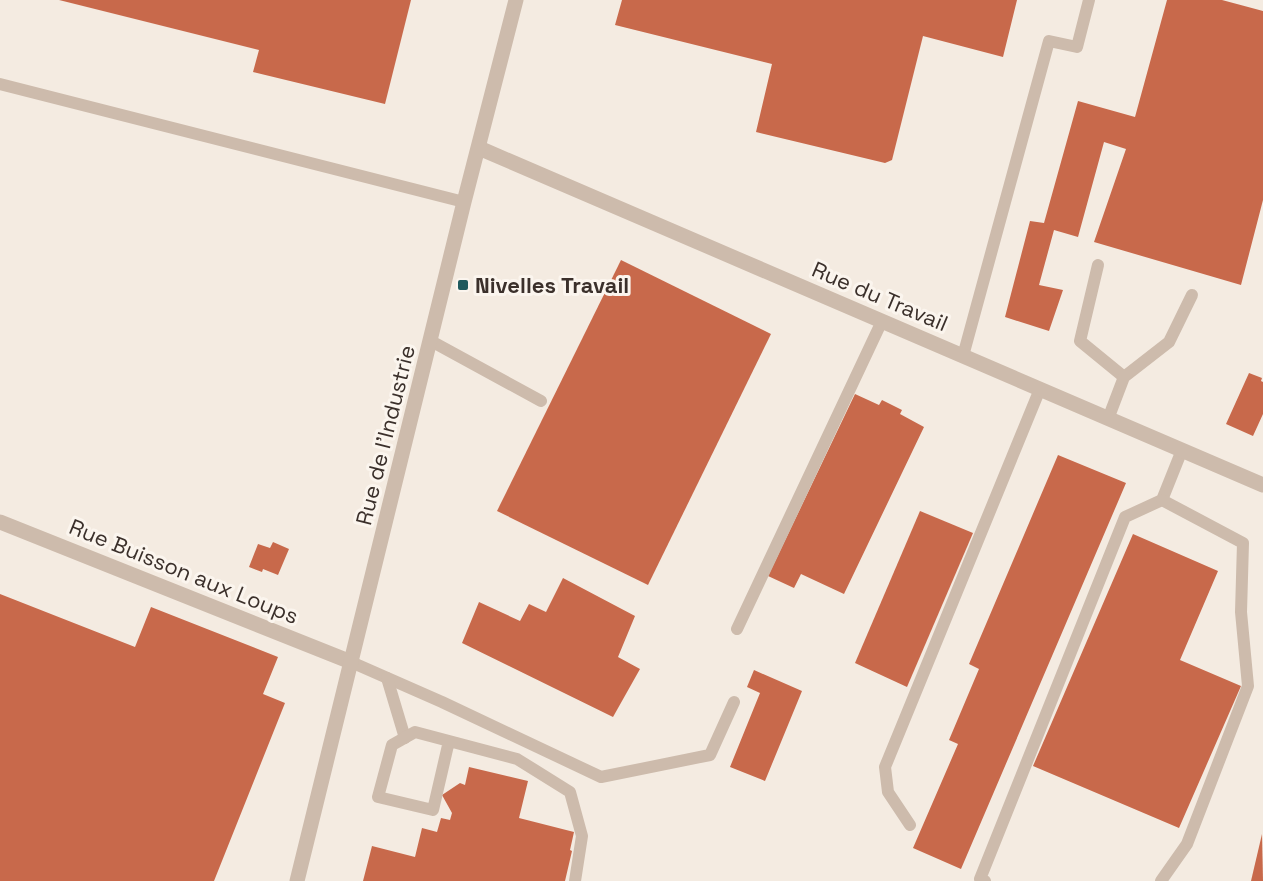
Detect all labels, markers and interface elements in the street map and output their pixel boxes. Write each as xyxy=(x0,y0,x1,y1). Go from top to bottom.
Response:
street label: Rue du Travail xyxy=(808,255,952,337)
place label: Nivelles Travail xyxy=(475,271,629,299)
marker: Nivelles Travail xyxy=(456,278,470,292)
street label: Rue de l'Industrie xyxy=(349,342,421,528)
street label: Rue Buisson aux Loups xyxy=(65,512,303,630)

